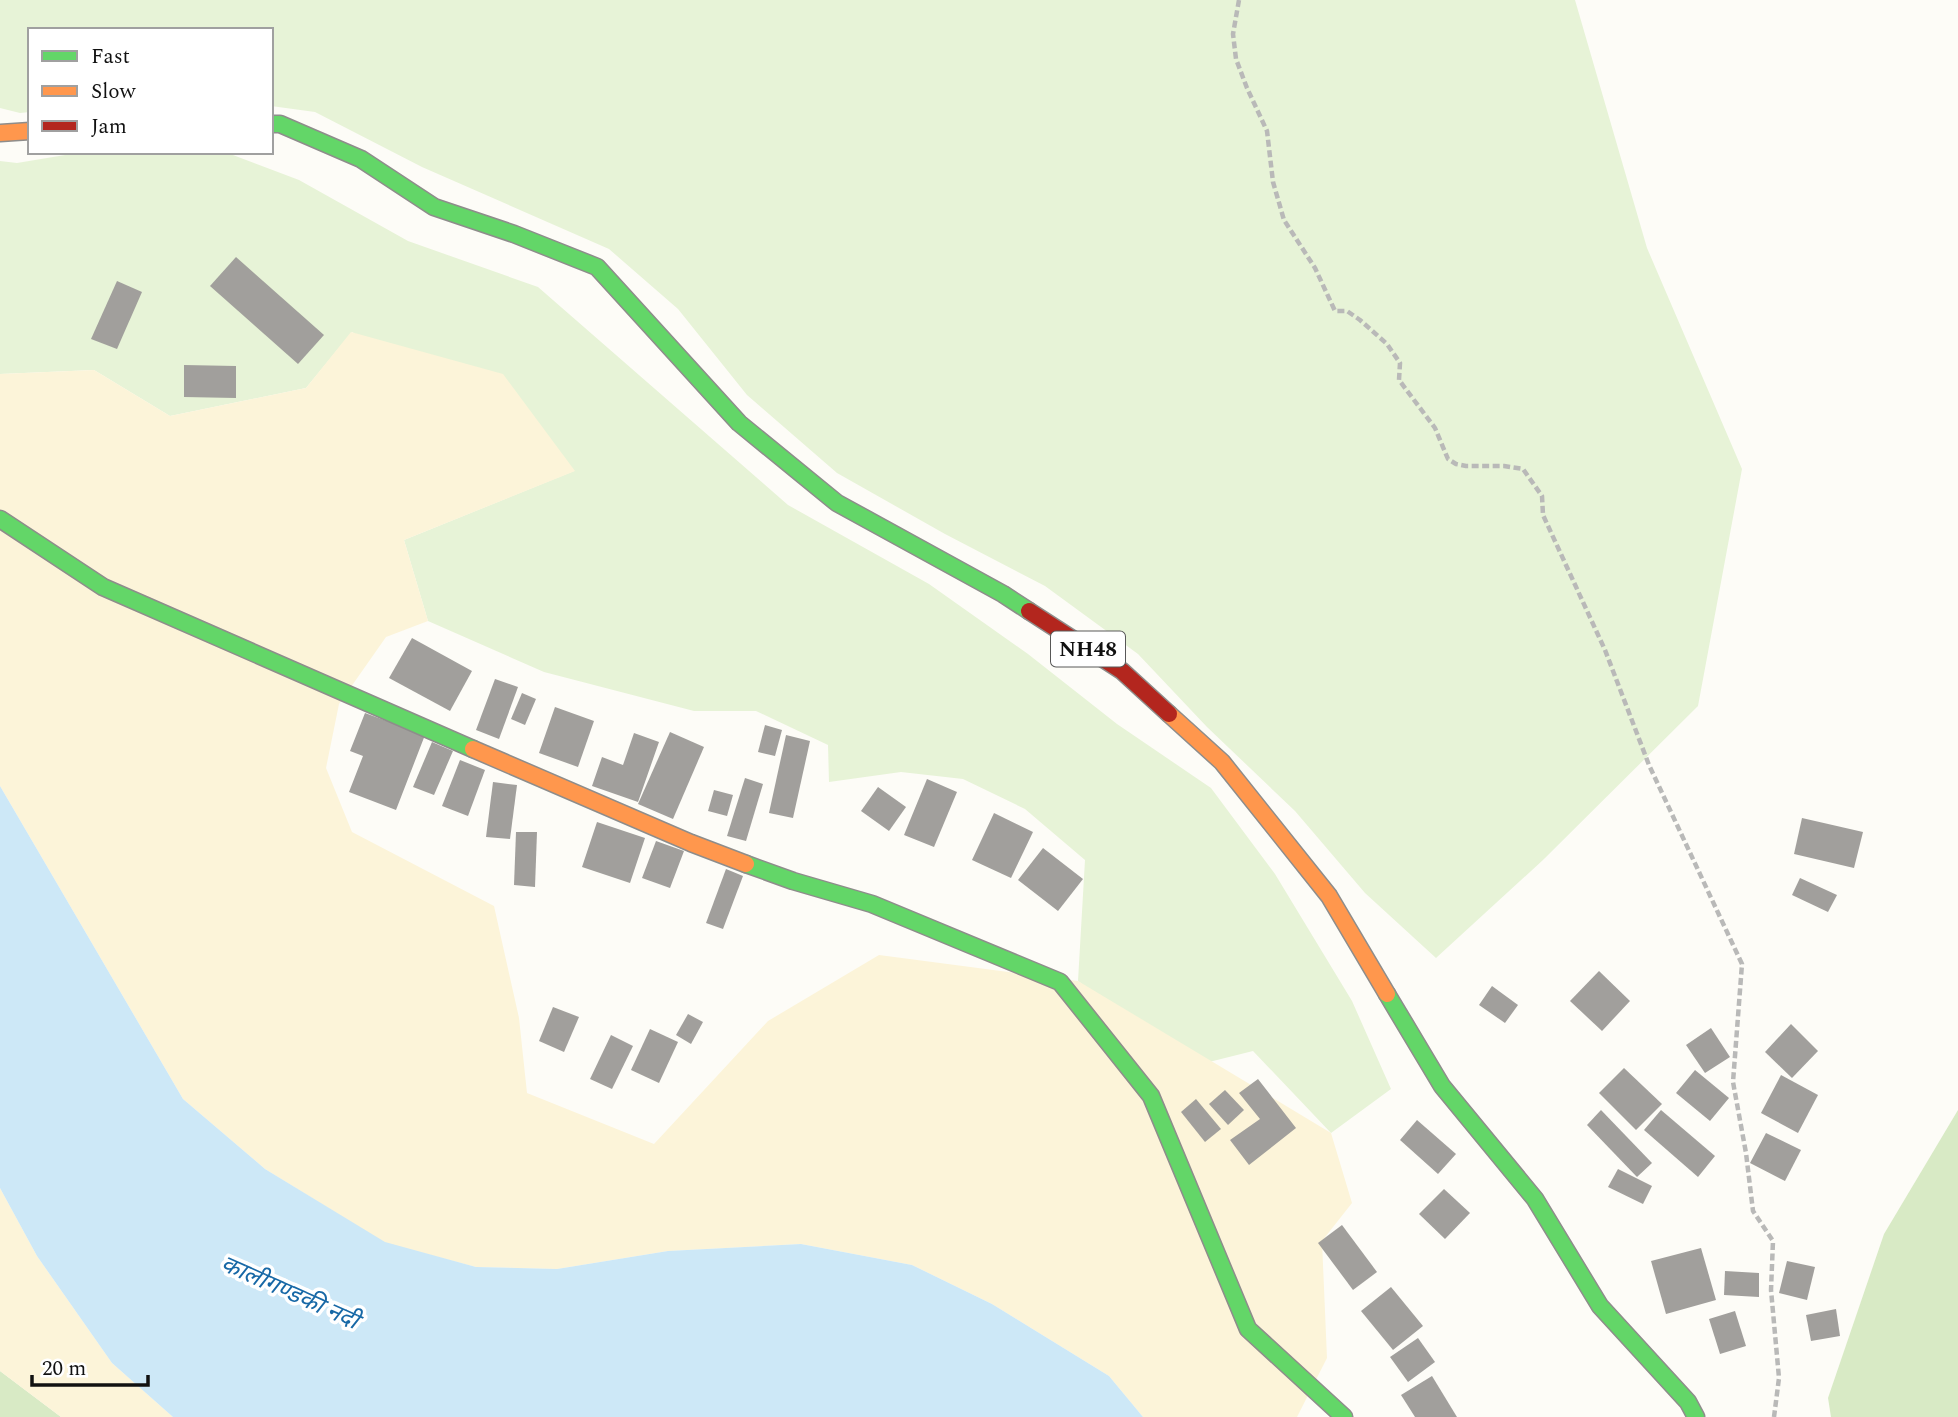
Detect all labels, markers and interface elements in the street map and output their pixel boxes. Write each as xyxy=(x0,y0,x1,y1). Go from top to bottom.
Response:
legend xyxy=(28,28,273,154)
text: Fast xyxy=(91,41,130,73)
text: Slow xyxy=(91,76,137,108)
text: Jam xyxy=(91,111,127,143)
road number: NH48 xyxy=(1051,632,1125,666)
water label: कालीगण्डकी नदी xyxy=(215,1246,369,1341)
scale bar xyxy=(32,1344,147,1388)
text: 20 m xyxy=(42,1353,86,1385)

